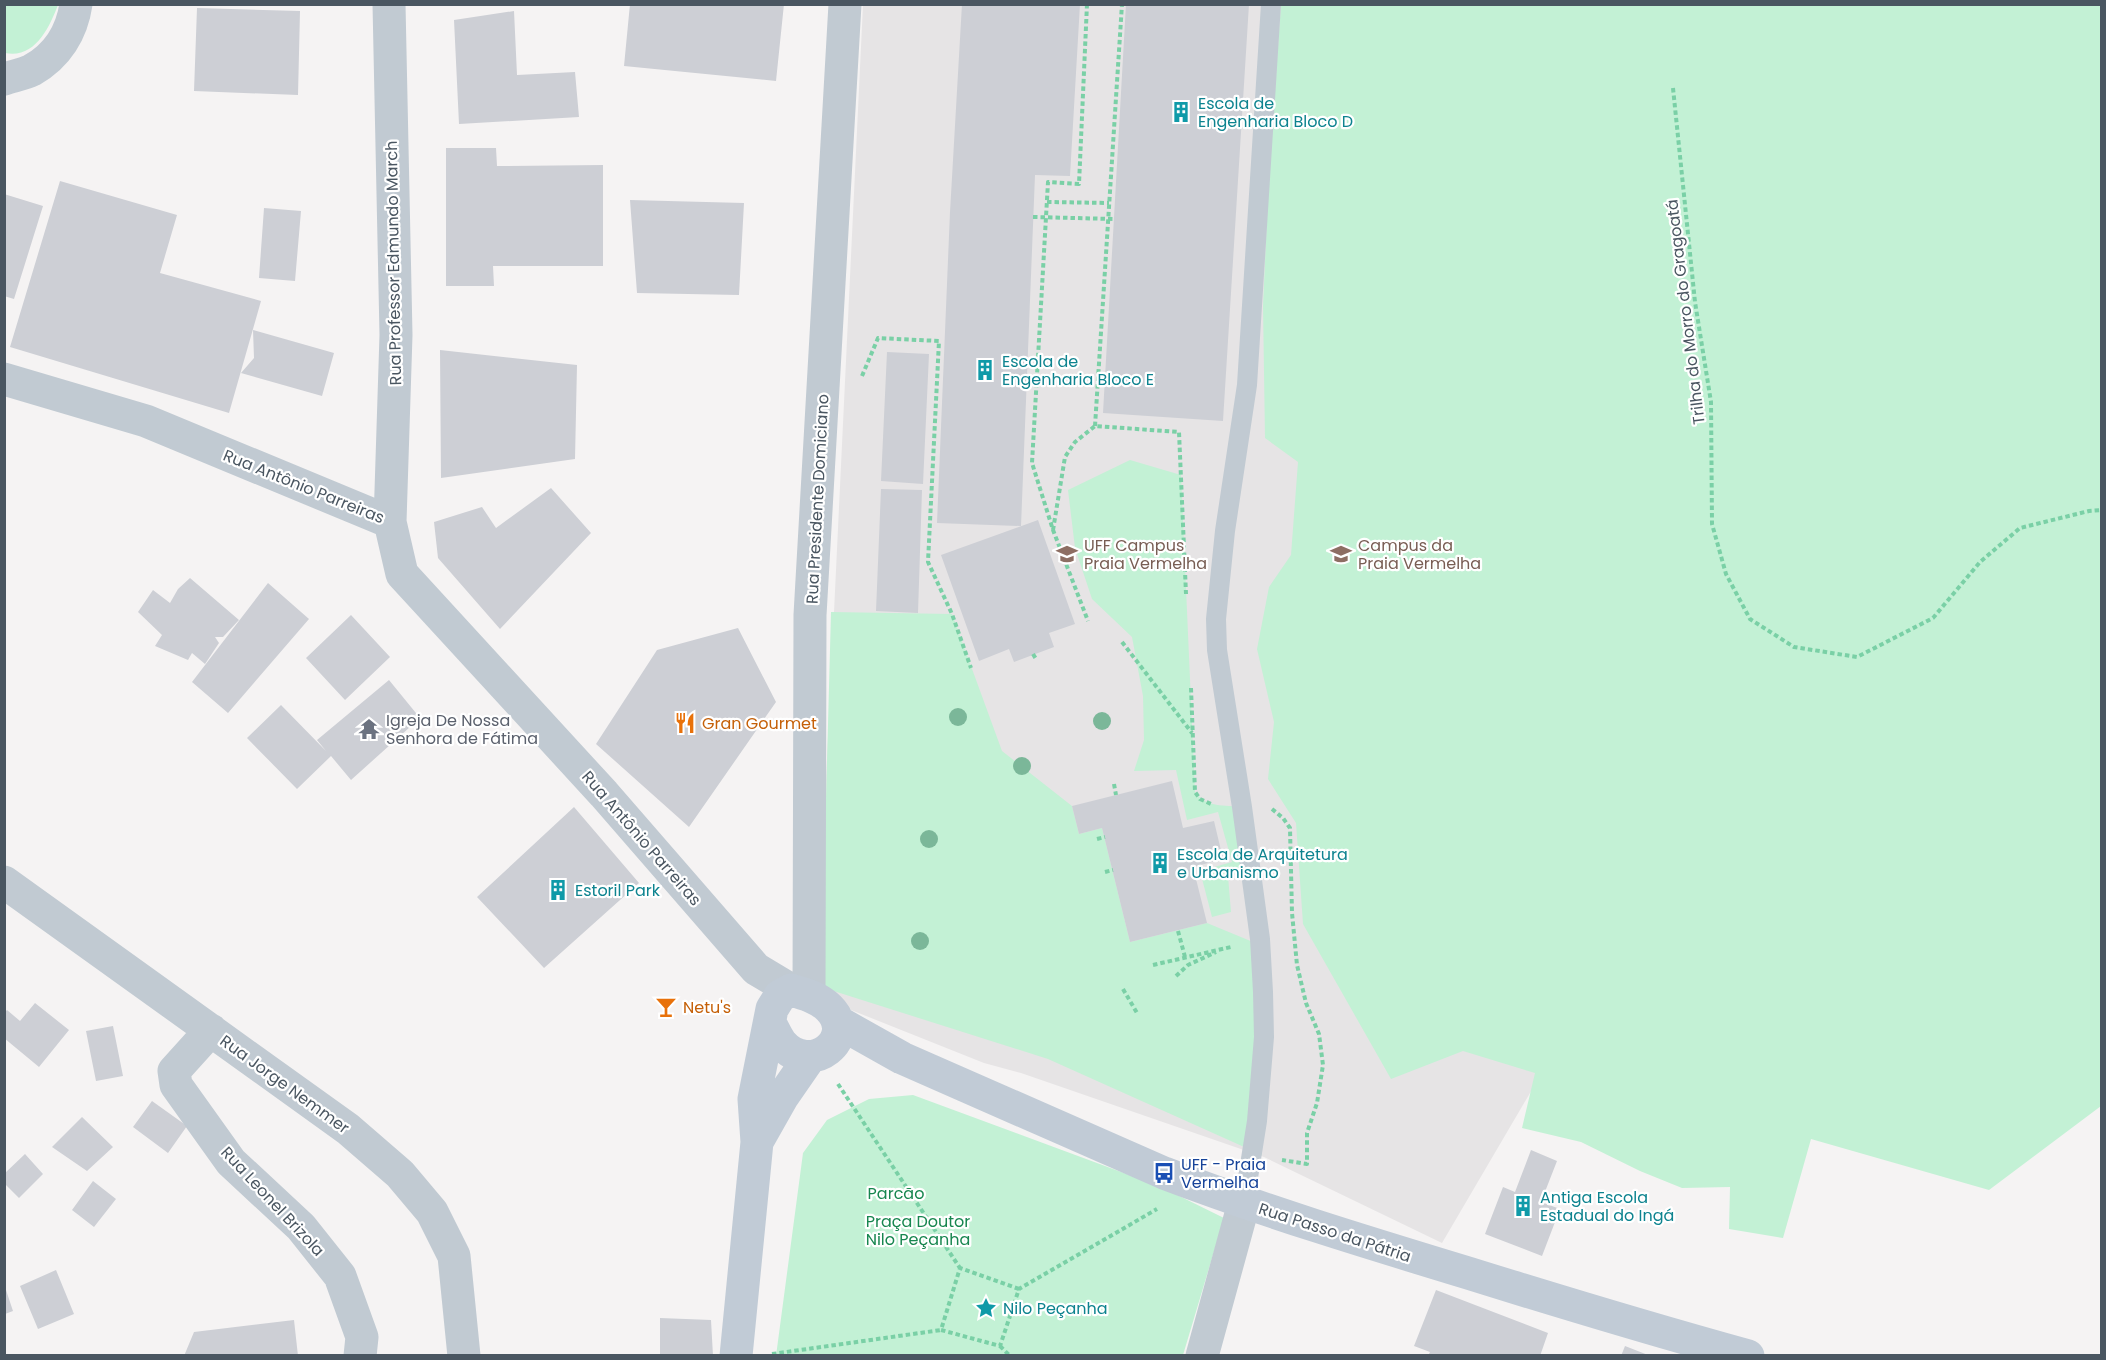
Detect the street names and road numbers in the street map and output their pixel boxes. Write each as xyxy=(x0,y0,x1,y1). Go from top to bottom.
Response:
street label: Rua Professor Edmundo March xyxy=(380,140,407,386)
street label: Trilha do Morro do Gragoatá xyxy=(1660,198,1711,426)
street label: Rua Presidente Domiciano xyxy=(801,393,834,605)
street label: Rua Antônio Parreiras xyxy=(220,444,388,529)
street label: Rua Antônio Parreiras xyxy=(577,766,707,911)
street label: Rua Jorge Nemmer xyxy=(215,1030,354,1139)
street label: Rua Leonel Brizola xyxy=(216,1141,330,1261)
street label: Rua Passo da Pátria xyxy=(1256,1197,1414,1268)

